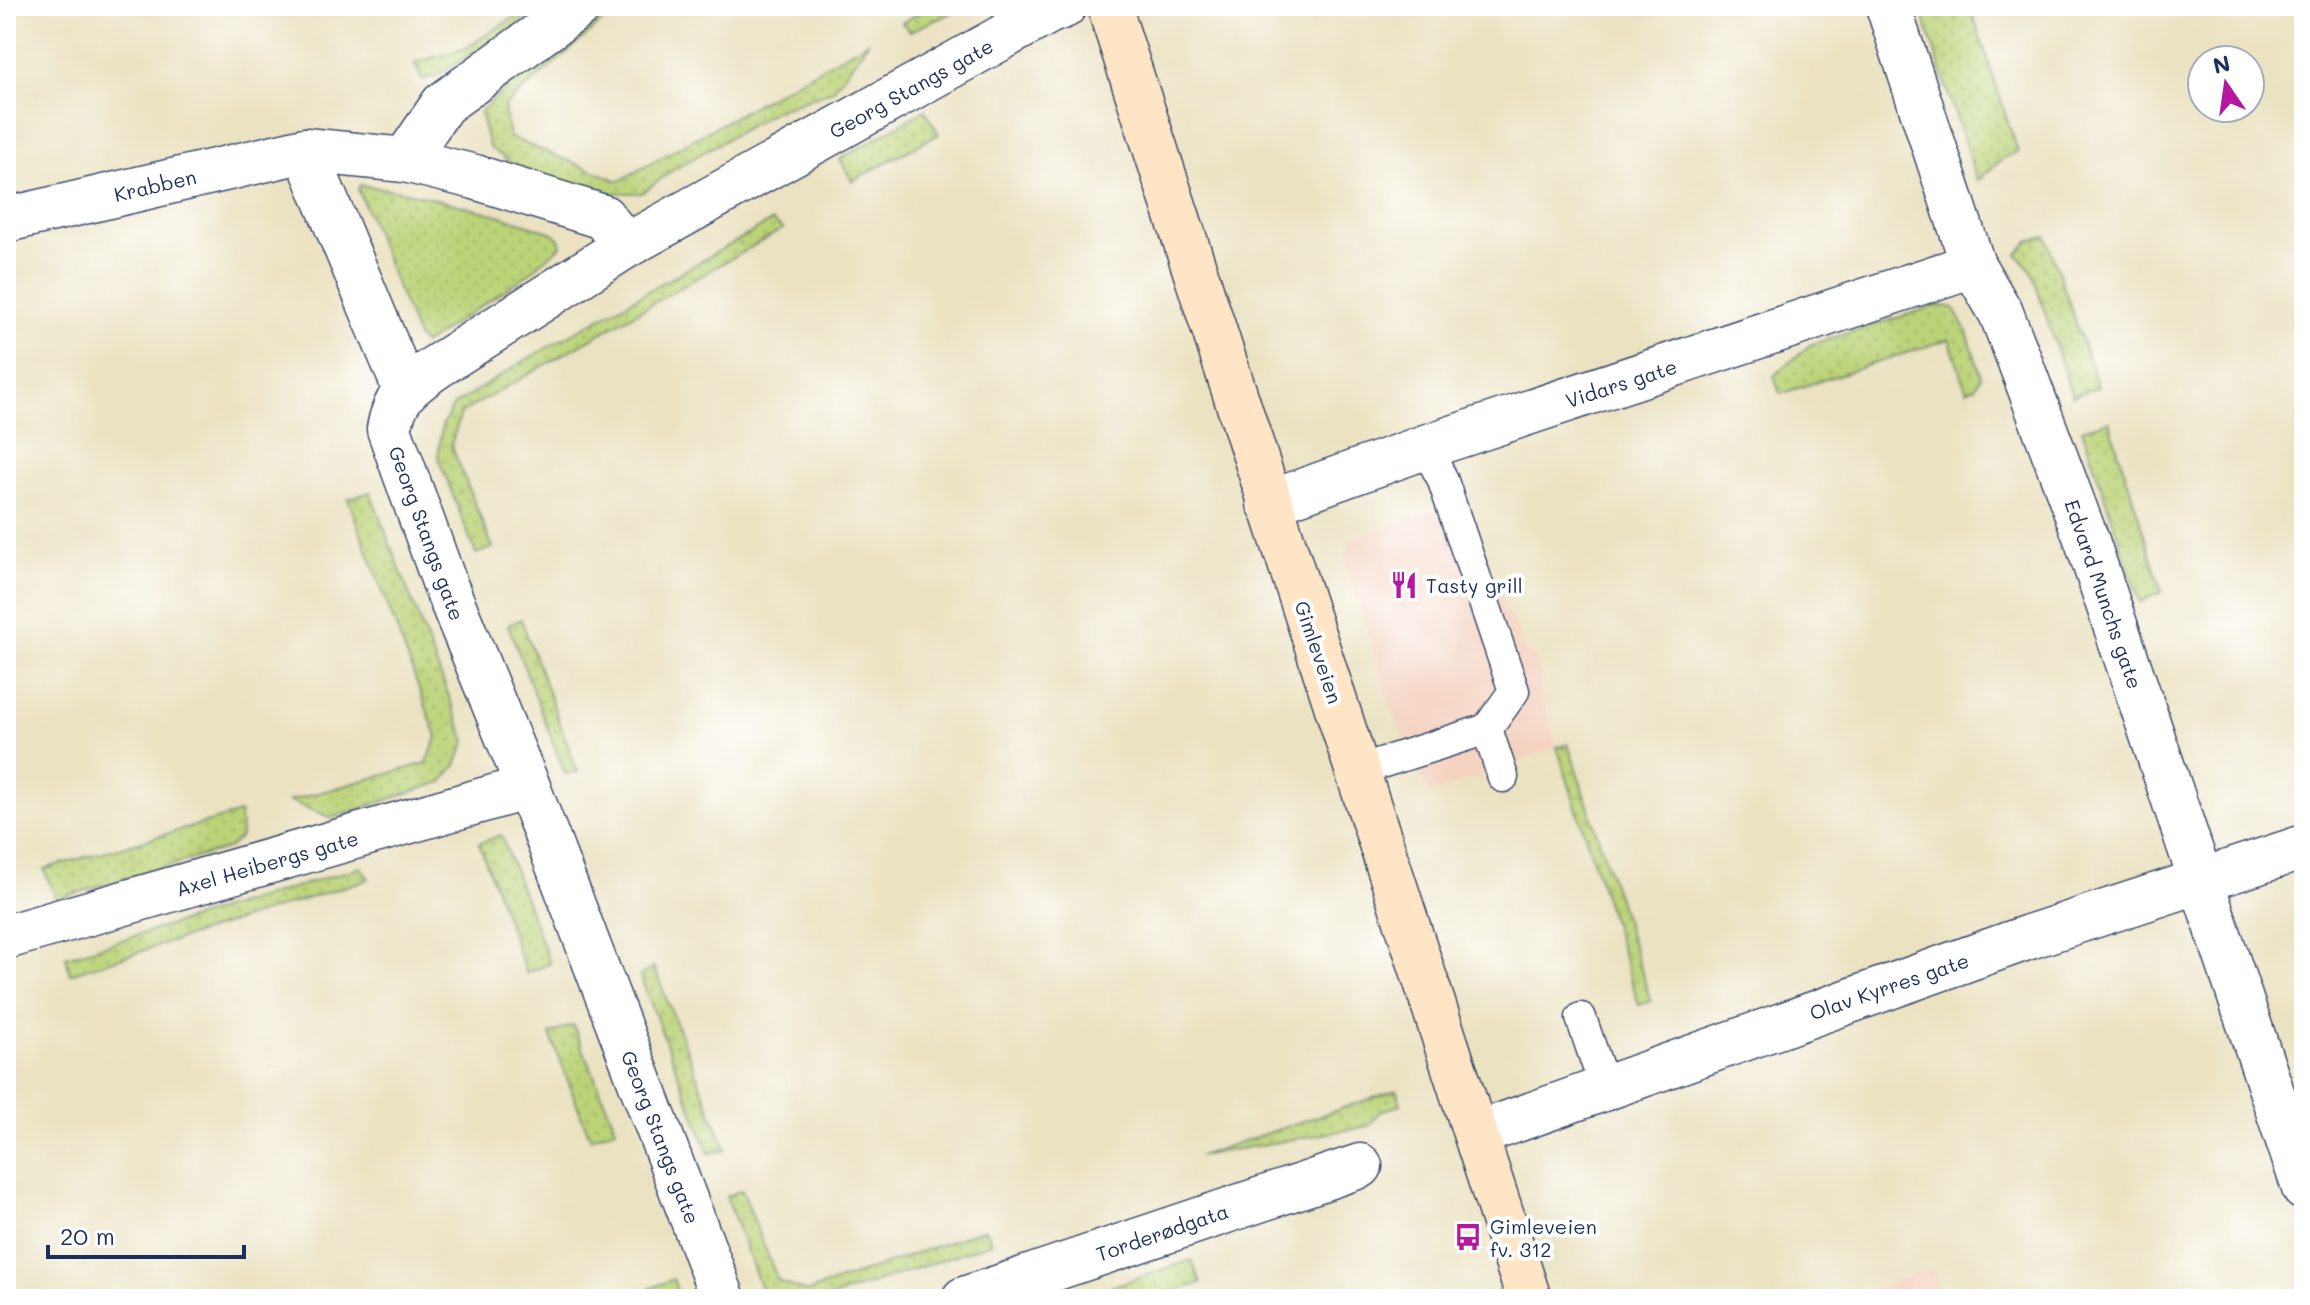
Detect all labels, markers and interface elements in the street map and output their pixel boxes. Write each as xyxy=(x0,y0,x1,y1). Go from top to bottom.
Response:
street label: Georg Stangs gate xyxy=(824,32,998,144)
north arrow xyxy=(2186,44,2266,124)
text: N xyxy=(2210,48,2233,80)
street label: Krabben xyxy=(111,163,199,207)
street label: Vidars gate xyxy=(1562,353,1680,413)
street label: Georg Stangs gate xyxy=(383,442,471,624)
street label: Edvard Munchs gate xyxy=(2059,496,2149,692)
restaurant icon: Tasty grill xyxy=(1389,570,1419,600)
place label: Tasty grill xyxy=(1426,572,1523,598)
street label: Gimleveien xyxy=(1289,597,1349,707)
street label: Axel Heibergs gate xyxy=(173,824,361,902)
street label: Olav Kyrres gate xyxy=(1806,947,1972,1025)
street label: Georg Stangs gate xyxy=(616,1047,706,1227)
street label: Torderødgata xyxy=(1092,1197,1232,1267)
scale bar xyxy=(48,1209,244,1259)
place label: Gimleveien fv. 312 xyxy=(1490,1213,1597,1262)
text: 20 m xyxy=(60,1220,115,1251)
bus stop icon: Gimleveien fv. 312 xyxy=(1453,1222,1483,1252)

